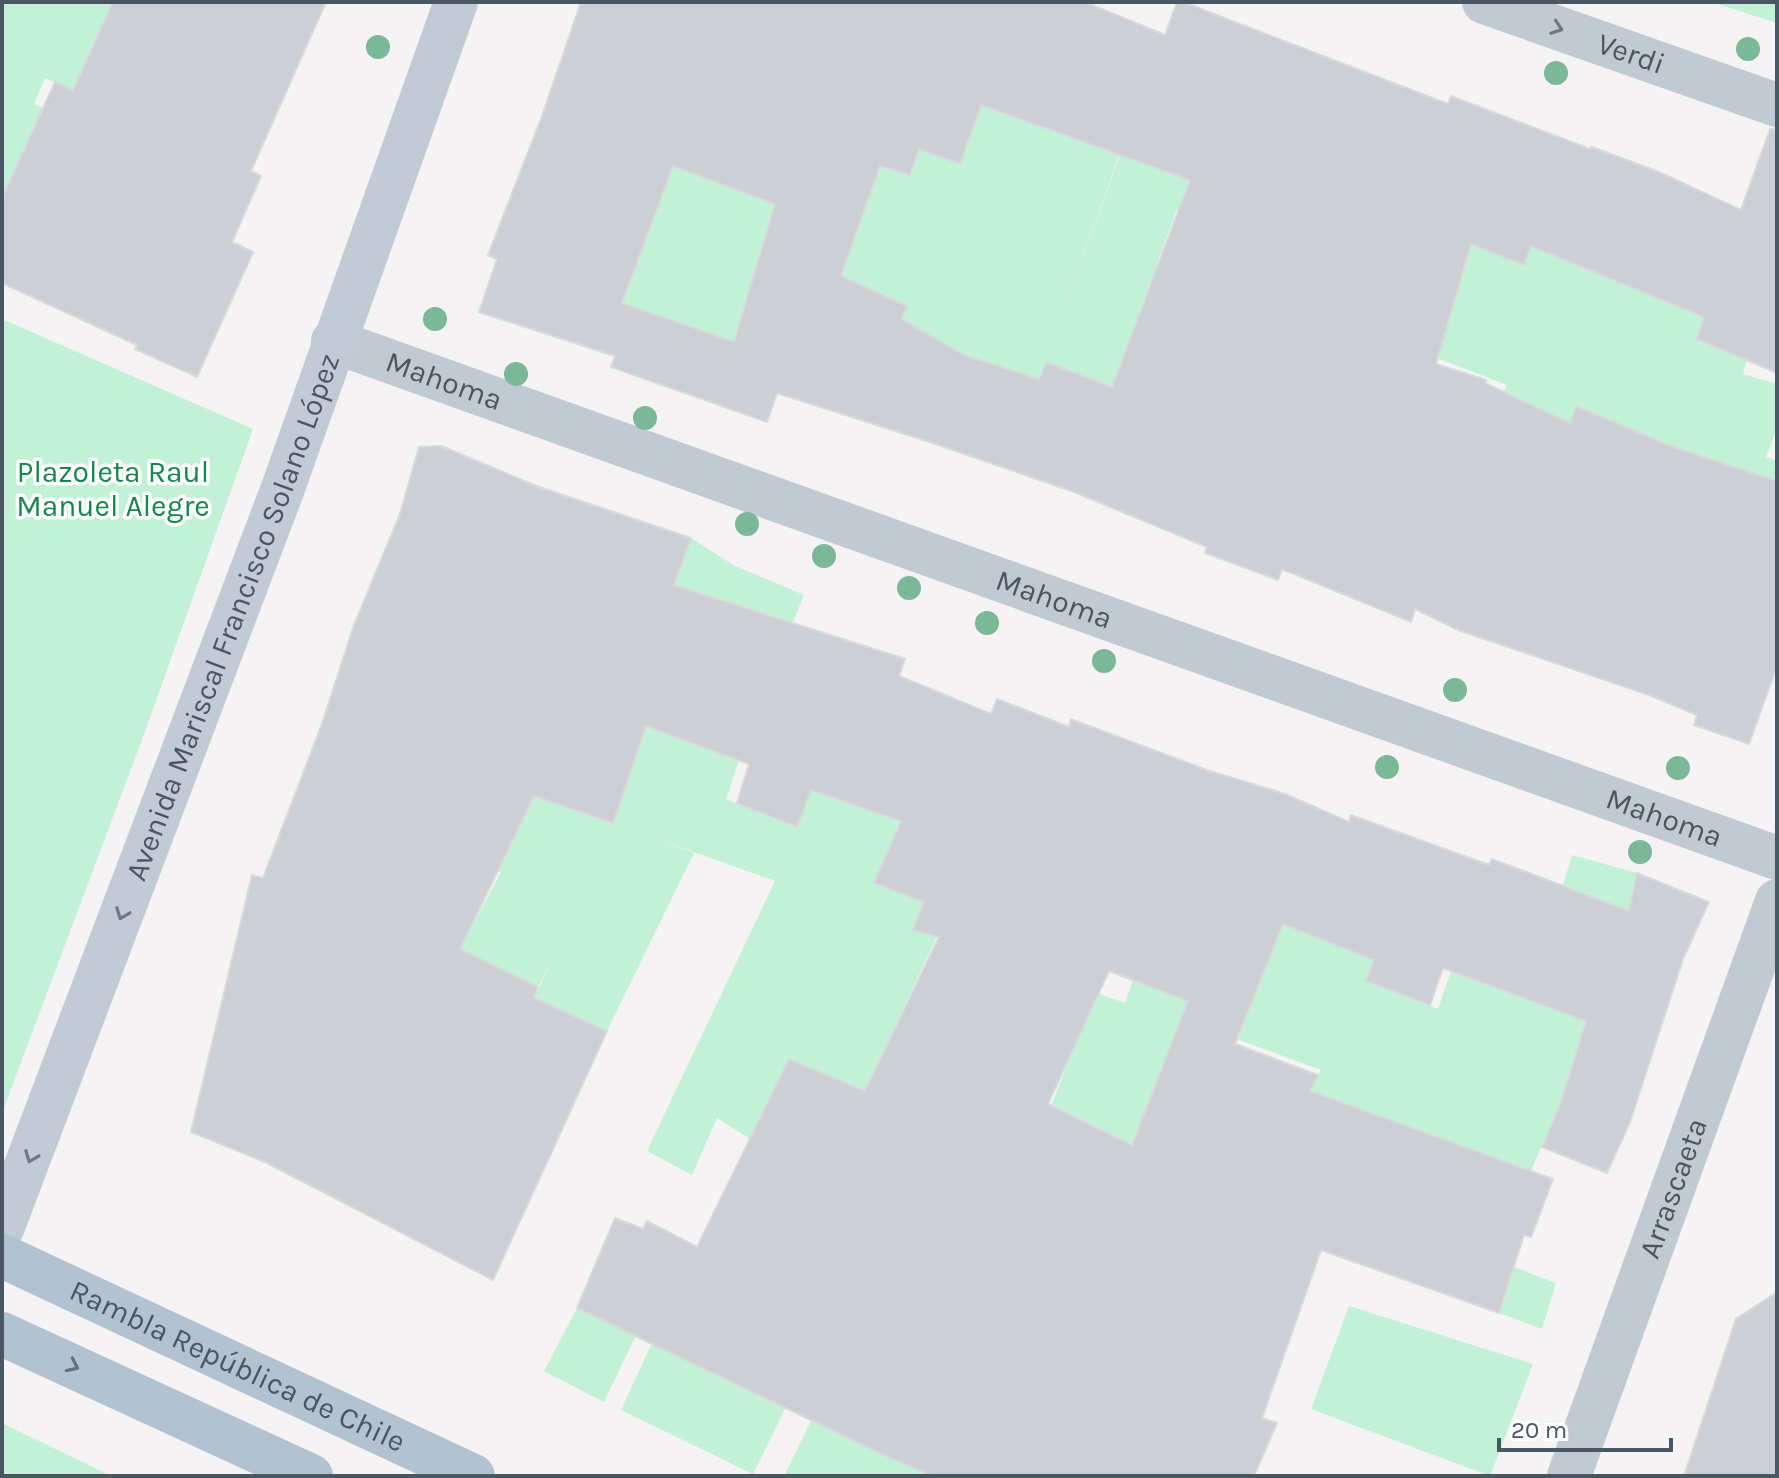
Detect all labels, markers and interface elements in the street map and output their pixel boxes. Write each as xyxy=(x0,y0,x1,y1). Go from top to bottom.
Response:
one-way arrow xyxy=(1550,18,1564,34)
street label: Verdi xyxy=(1593,25,1670,82)
street label: Mahoma xyxy=(381,343,507,418)
street label: Avenida Mariscal Francisco Solano López xyxy=(118,349,347,886)
park label: Plazoleta Raul Manuel Alegre xyxy=(16,454,210,524)
street label: Mahoma xyxy=(991,562,1117,637)
street label: Mahoma xyxy=(1601,780,1727,855)
one-way arrow xyxy=(115,906,132,920)
street label: Arrascaeta xyxy=(1631,1113,1715,1263)
one-way arrow xyxy=(24,1149,41,1163)
street label: Rambla República de Chile xyxy=(64,1272,411,1460)
one-way arrow xyxy=(65,1356,79,1372)
scale bar xyxy=(1499,1402,1671,1452)
text: 20 m xyxy=(1511,1416,1567,1444)

